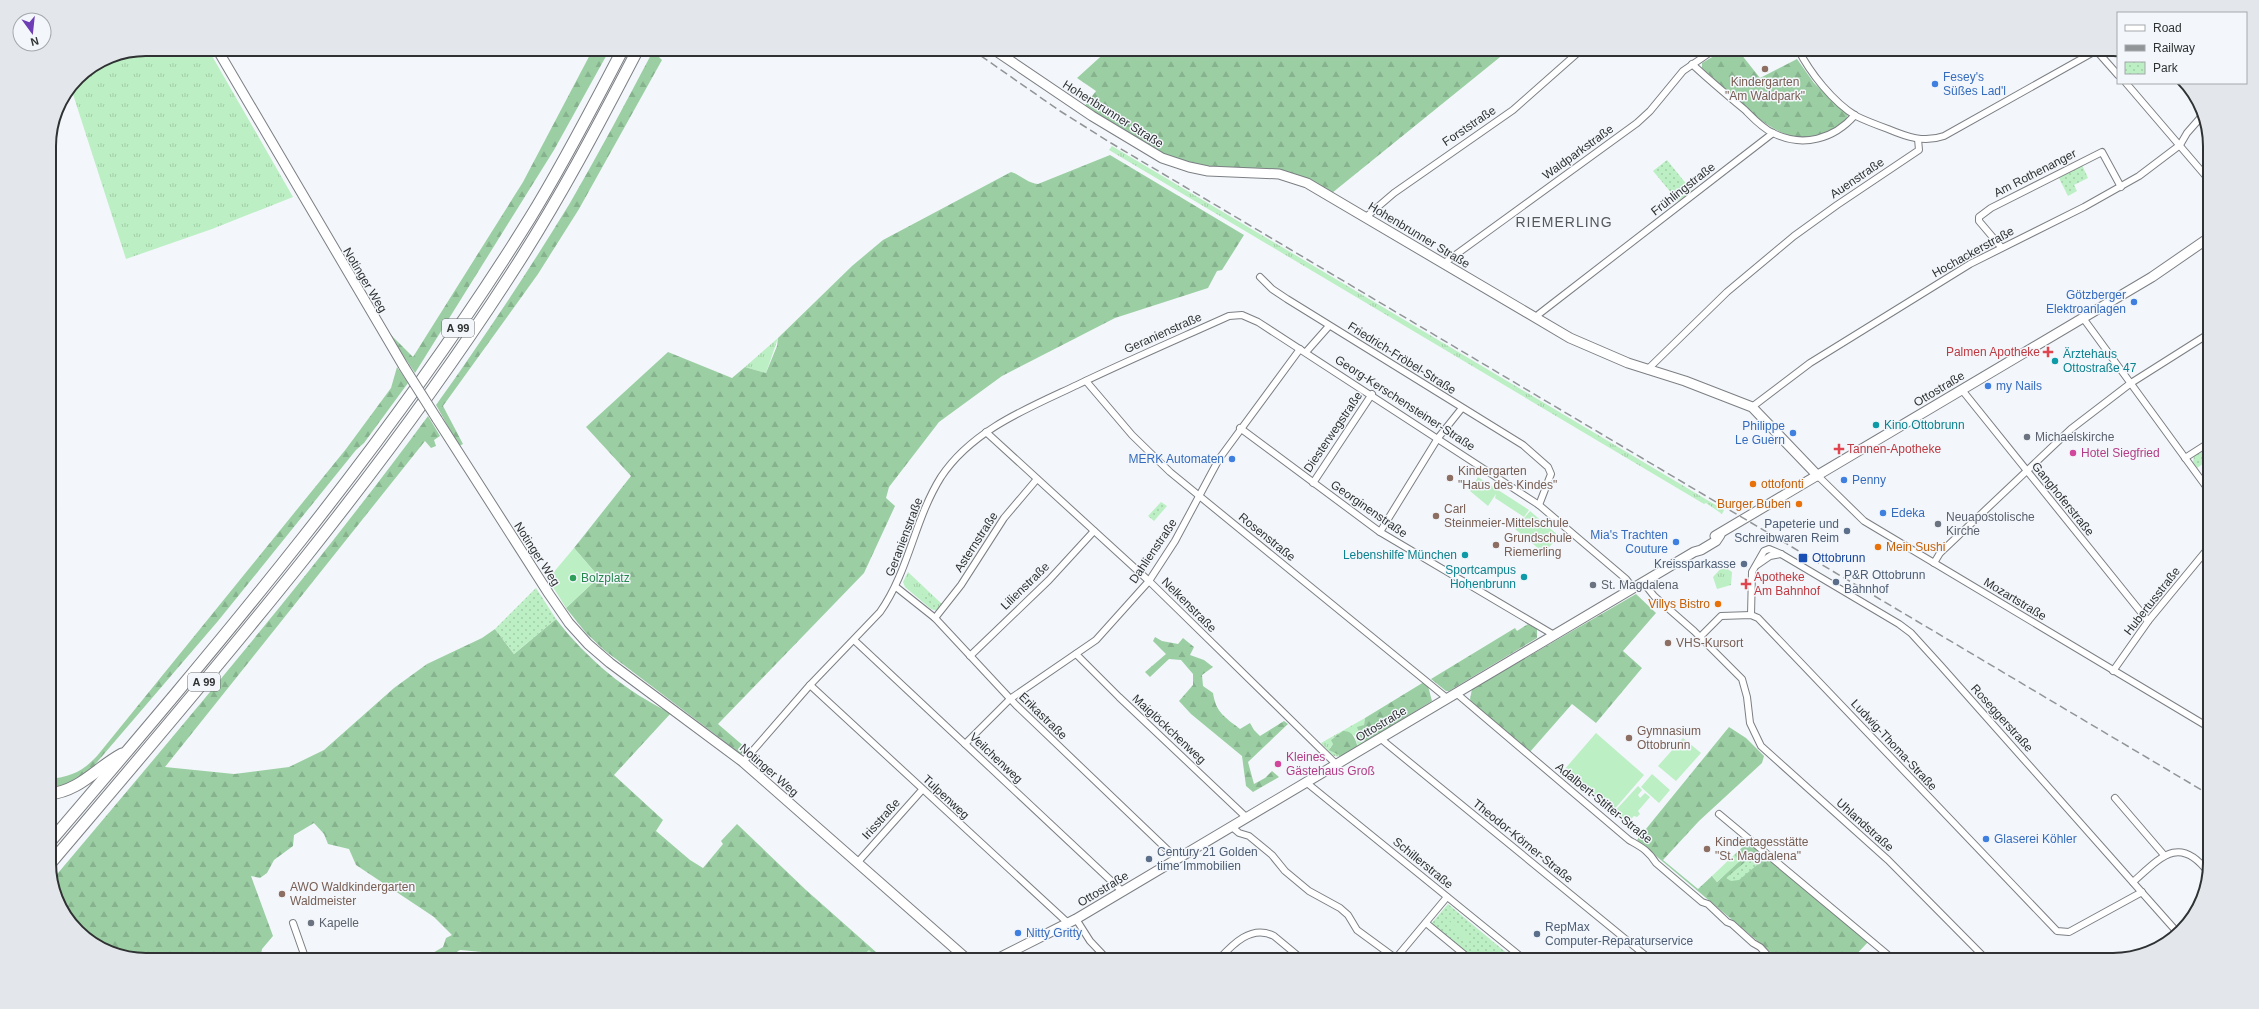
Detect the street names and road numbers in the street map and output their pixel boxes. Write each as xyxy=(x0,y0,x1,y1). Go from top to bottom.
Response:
street label: Hohenbrunner Straße xyxy=(1060,77,1166,151)
street label: Forststraße xyxy=(1440,103,1499,149)
street label: Waldparkstraße xyxy=(1540,121,1616,182)
street label: Am Rothenanger xyxy=(1991,146,2079,200)
street label: Auenstraße xyxy=(1827,155,1887,201)
street label: Frühlingstraße xyxy=(1648,159,1718,218)
street label: Hohenbrunner Straße xyxy=(1366,199,1473,271)
street label: Hochackerstraße xyxy=(1930,224,2017,280)
street label: Notinger Weg xyxy=(340,245,390,315)
street label: Geranienstraße xyxy=(1122,310,1204,356)
road number: A 99 xyxy=(442,319,474,337)
street label: Friedrich-Fröbel-Straße xyxy=(1345,319,1459,397)
street label: Georg-Kerschensteiner-Straße xyxy=(1332,352,1478,454)
street label: Ottostraße xyxy=(1911,368,1967,410)
street label: Diesterwegstraße xyxy=(1301,389,1365,475)
street label: Ganghoferstraße xyxy=(2029,459,2097,539)
street label: Georginenstraße xyxy=(1328,477,1410,541)
street label: Geranienstraße xyxy=(883,495,926,578)
street label: Asternstraße xyxy=(951,509,1001,575)
street label: Rosenstraße xyxy=(1236,510,1298,564)
street label: Dahlienstraße xyxy=(1126,516,1180,586)
street label: Notinger Weg xyxy=(511,520,563,588)
street label: Lilienstraße xyxy=(998,559,1052,613)
street label: Hubertusstraße xyxy=(2121,564,2183,638)
street label: Nelkenstraße xyxy=(1159,575,1219,635)
street label: Mozartstraße xyxy=(1981,575,2049,623)
road number: A 99 xyxy=(188,673,220,691)
street label: Roseggerstraße xyxy=(1968,681,2036,755)
street label: Erikastraße xyxy=(1016,690,1070,743)
street label: Maiglöckchenweg xyxy=(1129,691,1209,767)
street label: Ludwig-Thoma-Straße xyxy=(1848,697,1940,794)
street label: Ottostraße xyxy=(1353,703,1409,745)
street label: Veilchenweg xyxy=(967,730,1025,786)
street label: Notinger Weg xyxy=(737,741,801,799)
street label: Adalbert-Stifter-Straße xyxy=(1553,760,1655,846)
street label: Tulpenweg xyxy=(920,772,972,822)
street label: Irisstraße xyxy=(859,795,903,842)
street label: Theodor-Körner-Straße xyxy=(1470,796,1576,886)
street label: Uhlandstraße xyxy=(1834,796,1897,855)
street label: Schillerstraße xyxy=(1390,834,1456,892)
street label: Ottostraße xyxy=(1075,868,1131,910)

